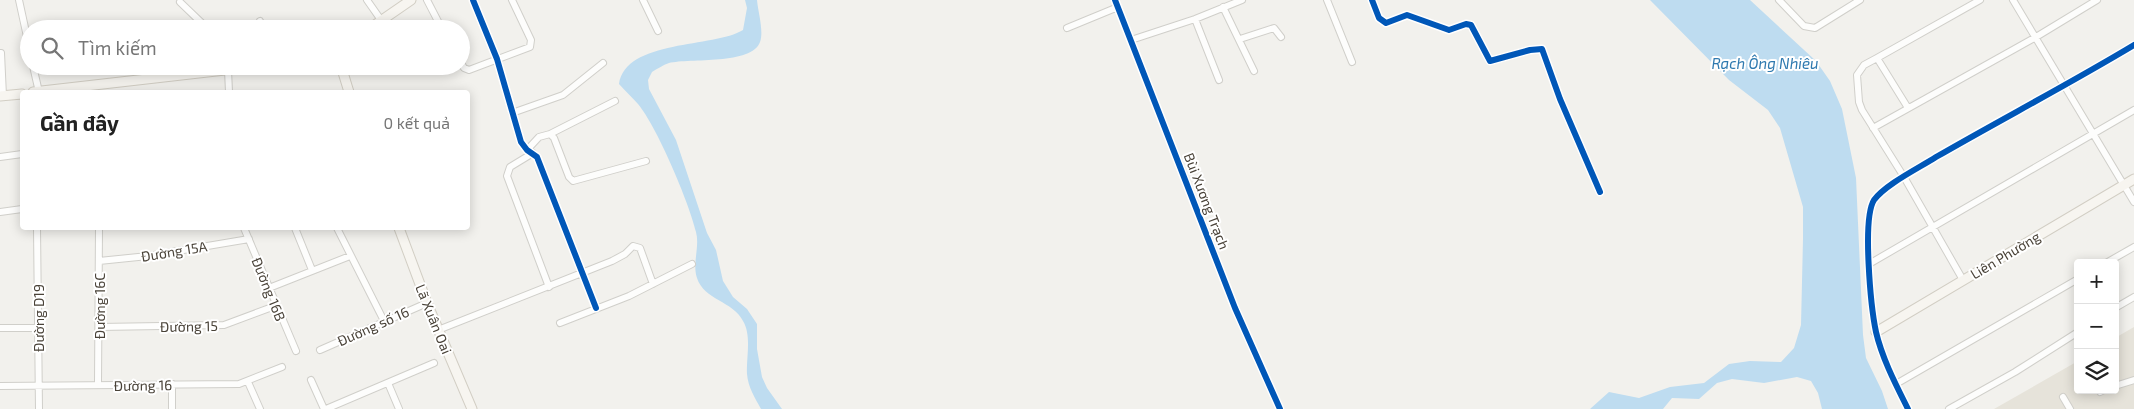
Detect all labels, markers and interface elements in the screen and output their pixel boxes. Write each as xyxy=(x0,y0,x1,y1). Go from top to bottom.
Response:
search box xyxy=(20,20,470,75)
icon: search xyxy=(38,34,66,62)
text: Tìm kiếm xyxy=(78,36,157,59)
water label: Rạch Ông Nhiêu xyxy=(1711,54,1819,72)
text: Gần đây xyxy=(40,110,119,135)
text: 0 kết quả xyxy=(384,113,450,132)
street label: Bùi Xương Trạch xyxy=(1181,150,1233,252)
street label: Liên Phường xyxy=(1967,227,2043,282)
street label: Đường 15A xyxy=(140,237,209,265)
street label: Đường 16B xyxy=(249,255,289,323)
map controls xyxy=(2074,259,2119,394)
button: + xyxy=(2074,259,2119,304)
street label: Đường 16C xyxy=(91,273,108,339)
street label: Lã Xuân Oai xyxy=(412,282,456,356)
street label: Đường D19 xyxy=(30,284,47,352)
street label: Đường số 16 xyxy=(335,303,411,349)
button: − xyxy=(2074,304,2119,349)
street label: Đường 15 xyxy=(160,317,218,335)
button: layers xyxy=(2074,349,2119,394)
street label: Đường 16 xyxy=(114,376,172,394)

